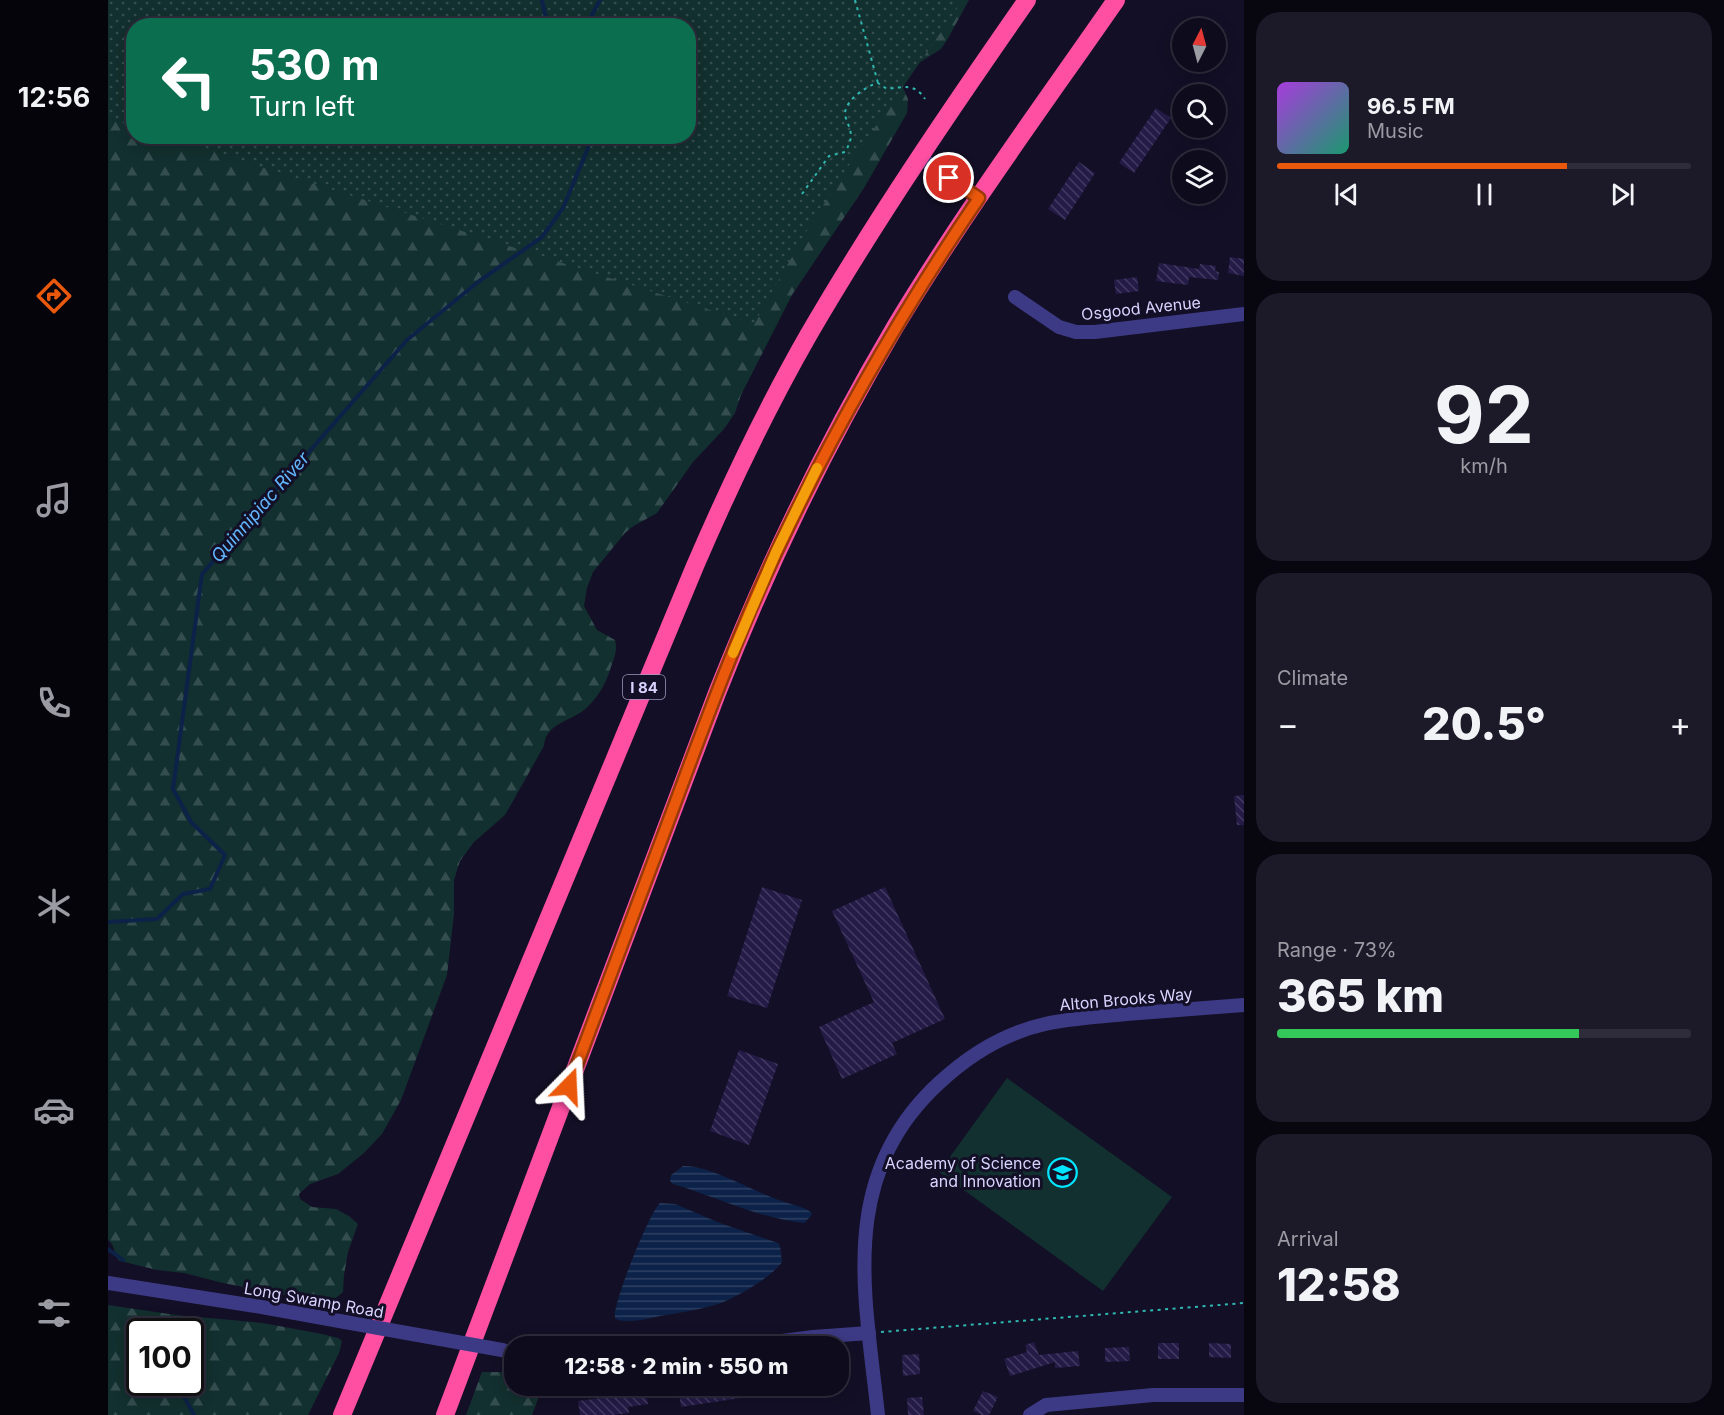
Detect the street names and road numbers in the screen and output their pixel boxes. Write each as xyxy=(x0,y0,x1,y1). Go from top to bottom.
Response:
street label: Osgood Avenue xyxy=(1080,292,1202,324)
road number: I 84 xyxy=(623,675,665,699)
street label: Alton Brooks Way xyxy=(1059,983,1193,1015)
street label: Long Swamp Road xyxy=(243,1278,385,1322)

